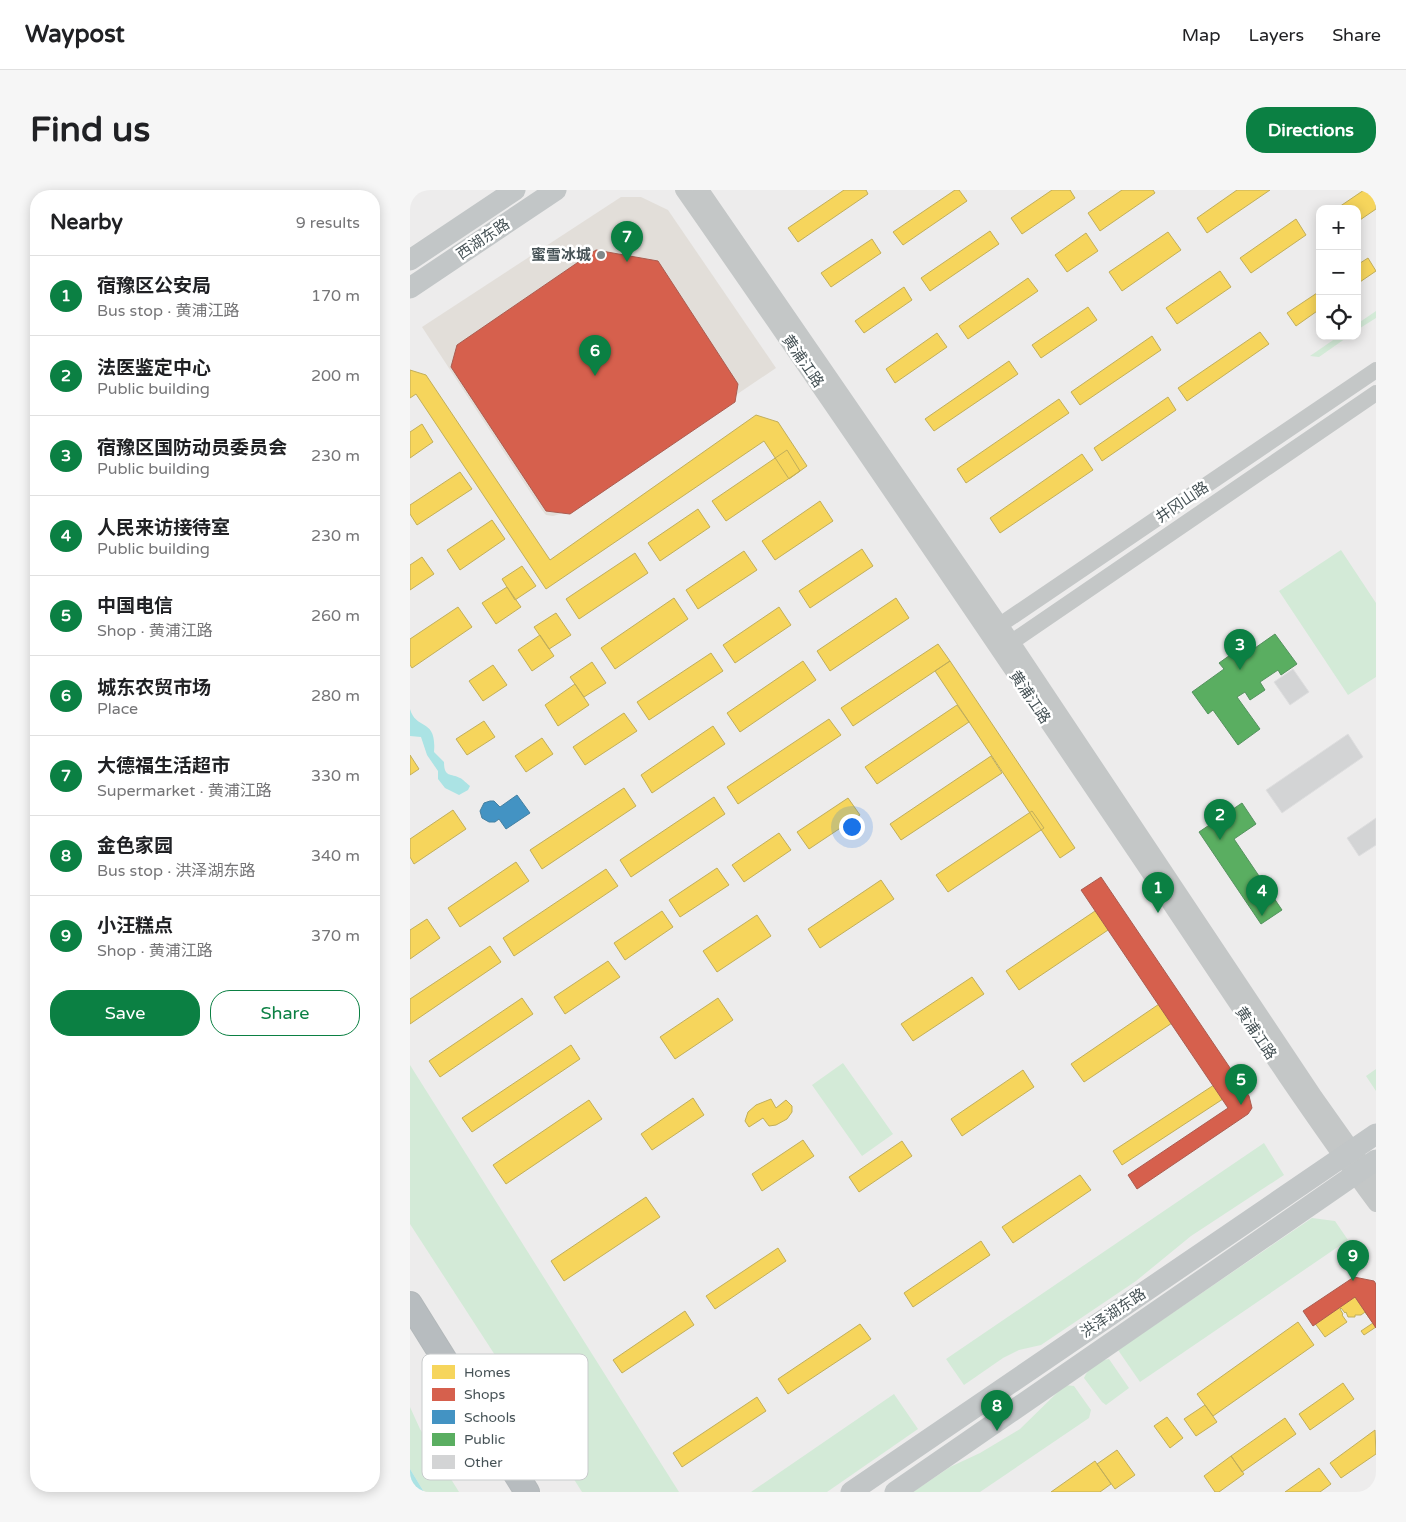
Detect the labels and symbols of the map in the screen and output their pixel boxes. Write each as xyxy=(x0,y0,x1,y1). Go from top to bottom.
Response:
street label: 西湖东路 xyxy=(453,215,513,263)
pin: 7 xyxy=(611,221,643,262)
place label: 蜜雪冰城 xyxy=(531,246,591,264)
marker: 蜜雪冰城 xyxy=(595,249,607,261)
street label: 黄浦江路 xyxy=(778,331,828,391)
pin: 6 xyxy=(579,335,611,376)
street label: 井冈山路 xyxy=(1152,478,1212,526)
pin: 3 xyxy=(1224,629,1256,670)
street label: 黄浦江路 xyxy=(1006,667,1054,727)
pin: 2 xyxy=(1204,799,1236,840)
your location xyxy=(839,814,865,840)
pin: 1 xyxy=(1142,872,1174,913)
pin: 4 xyxy=(1246,875,1278,916)
street label: 黄浦江路 xyxy=(1232,1003,1280,1063)
pin: 5 xyxy=(1225,1064,1257,1105)
pin: 9 xyxy=(1337,1240,1369,1281)
street label: 洪泽湖东路 xyxy=(1077,1285,1149,1341)
legend xyxy=(422,1354,588,1480)
text: Homes xyxy=(464,1364,511,1381)
text: Shops xyxy=(464,1386,505,1403)
pin: 8 xyxy=(981,1390,1013,1431)
text: Schools xyxy=(464,1409,516,1426)
text: Public xyxy=(464,1431,505,1448)
text: Other xyxy=(464,1454,503,1471)

